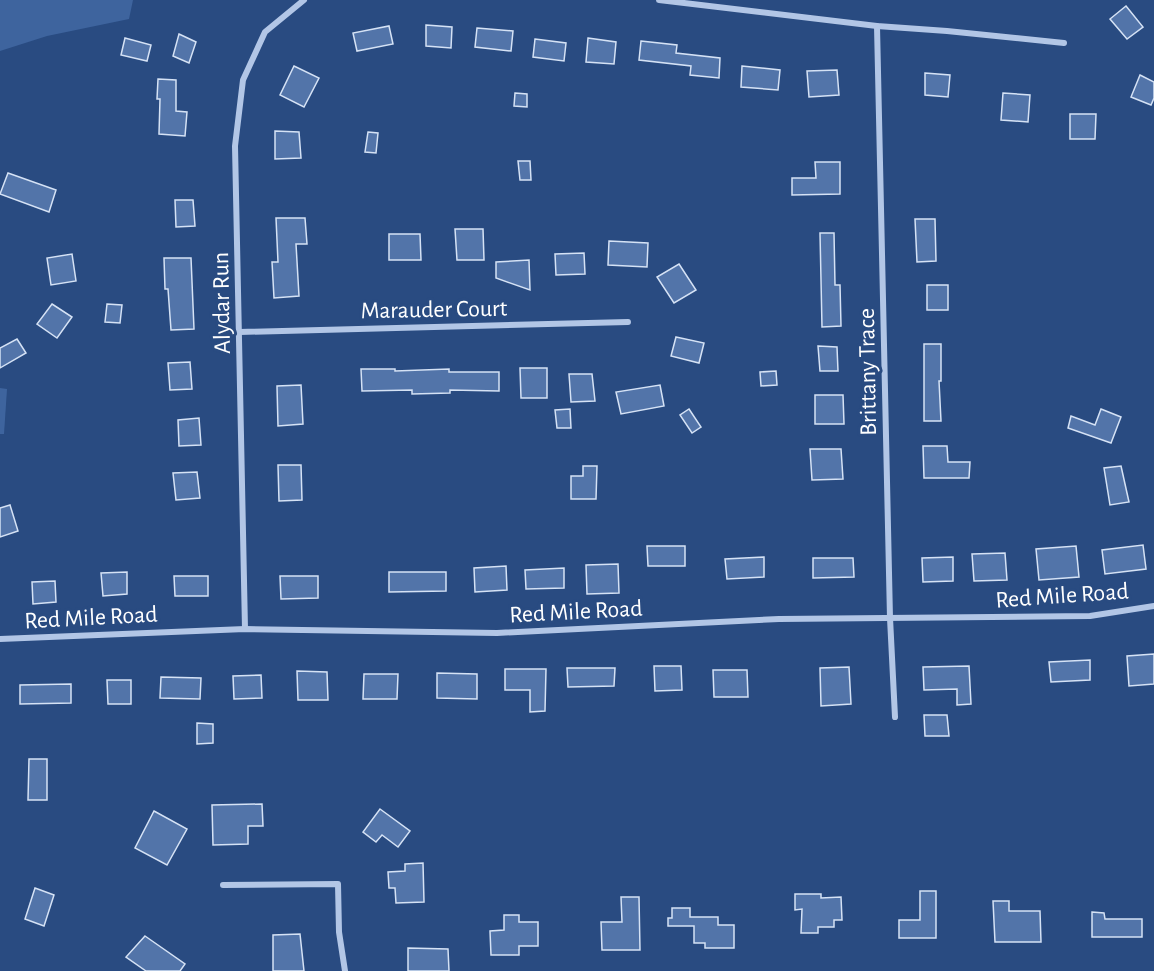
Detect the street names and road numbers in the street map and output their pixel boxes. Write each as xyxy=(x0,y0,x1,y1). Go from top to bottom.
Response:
street label: Alydar Run xyxy=(209,252,235,354)
street label: Marauder Court xyxy=(360,297,508,323)
street label: Brittany Trace xyxy=(855,308,881,436)
street label: Red Mile Road xyxy=(995,579,1129,613)
street label: Red Mile Road xyxy=(509,597,643,627)
street label: Red Mile Road xyxy=(24,603,158,633)

